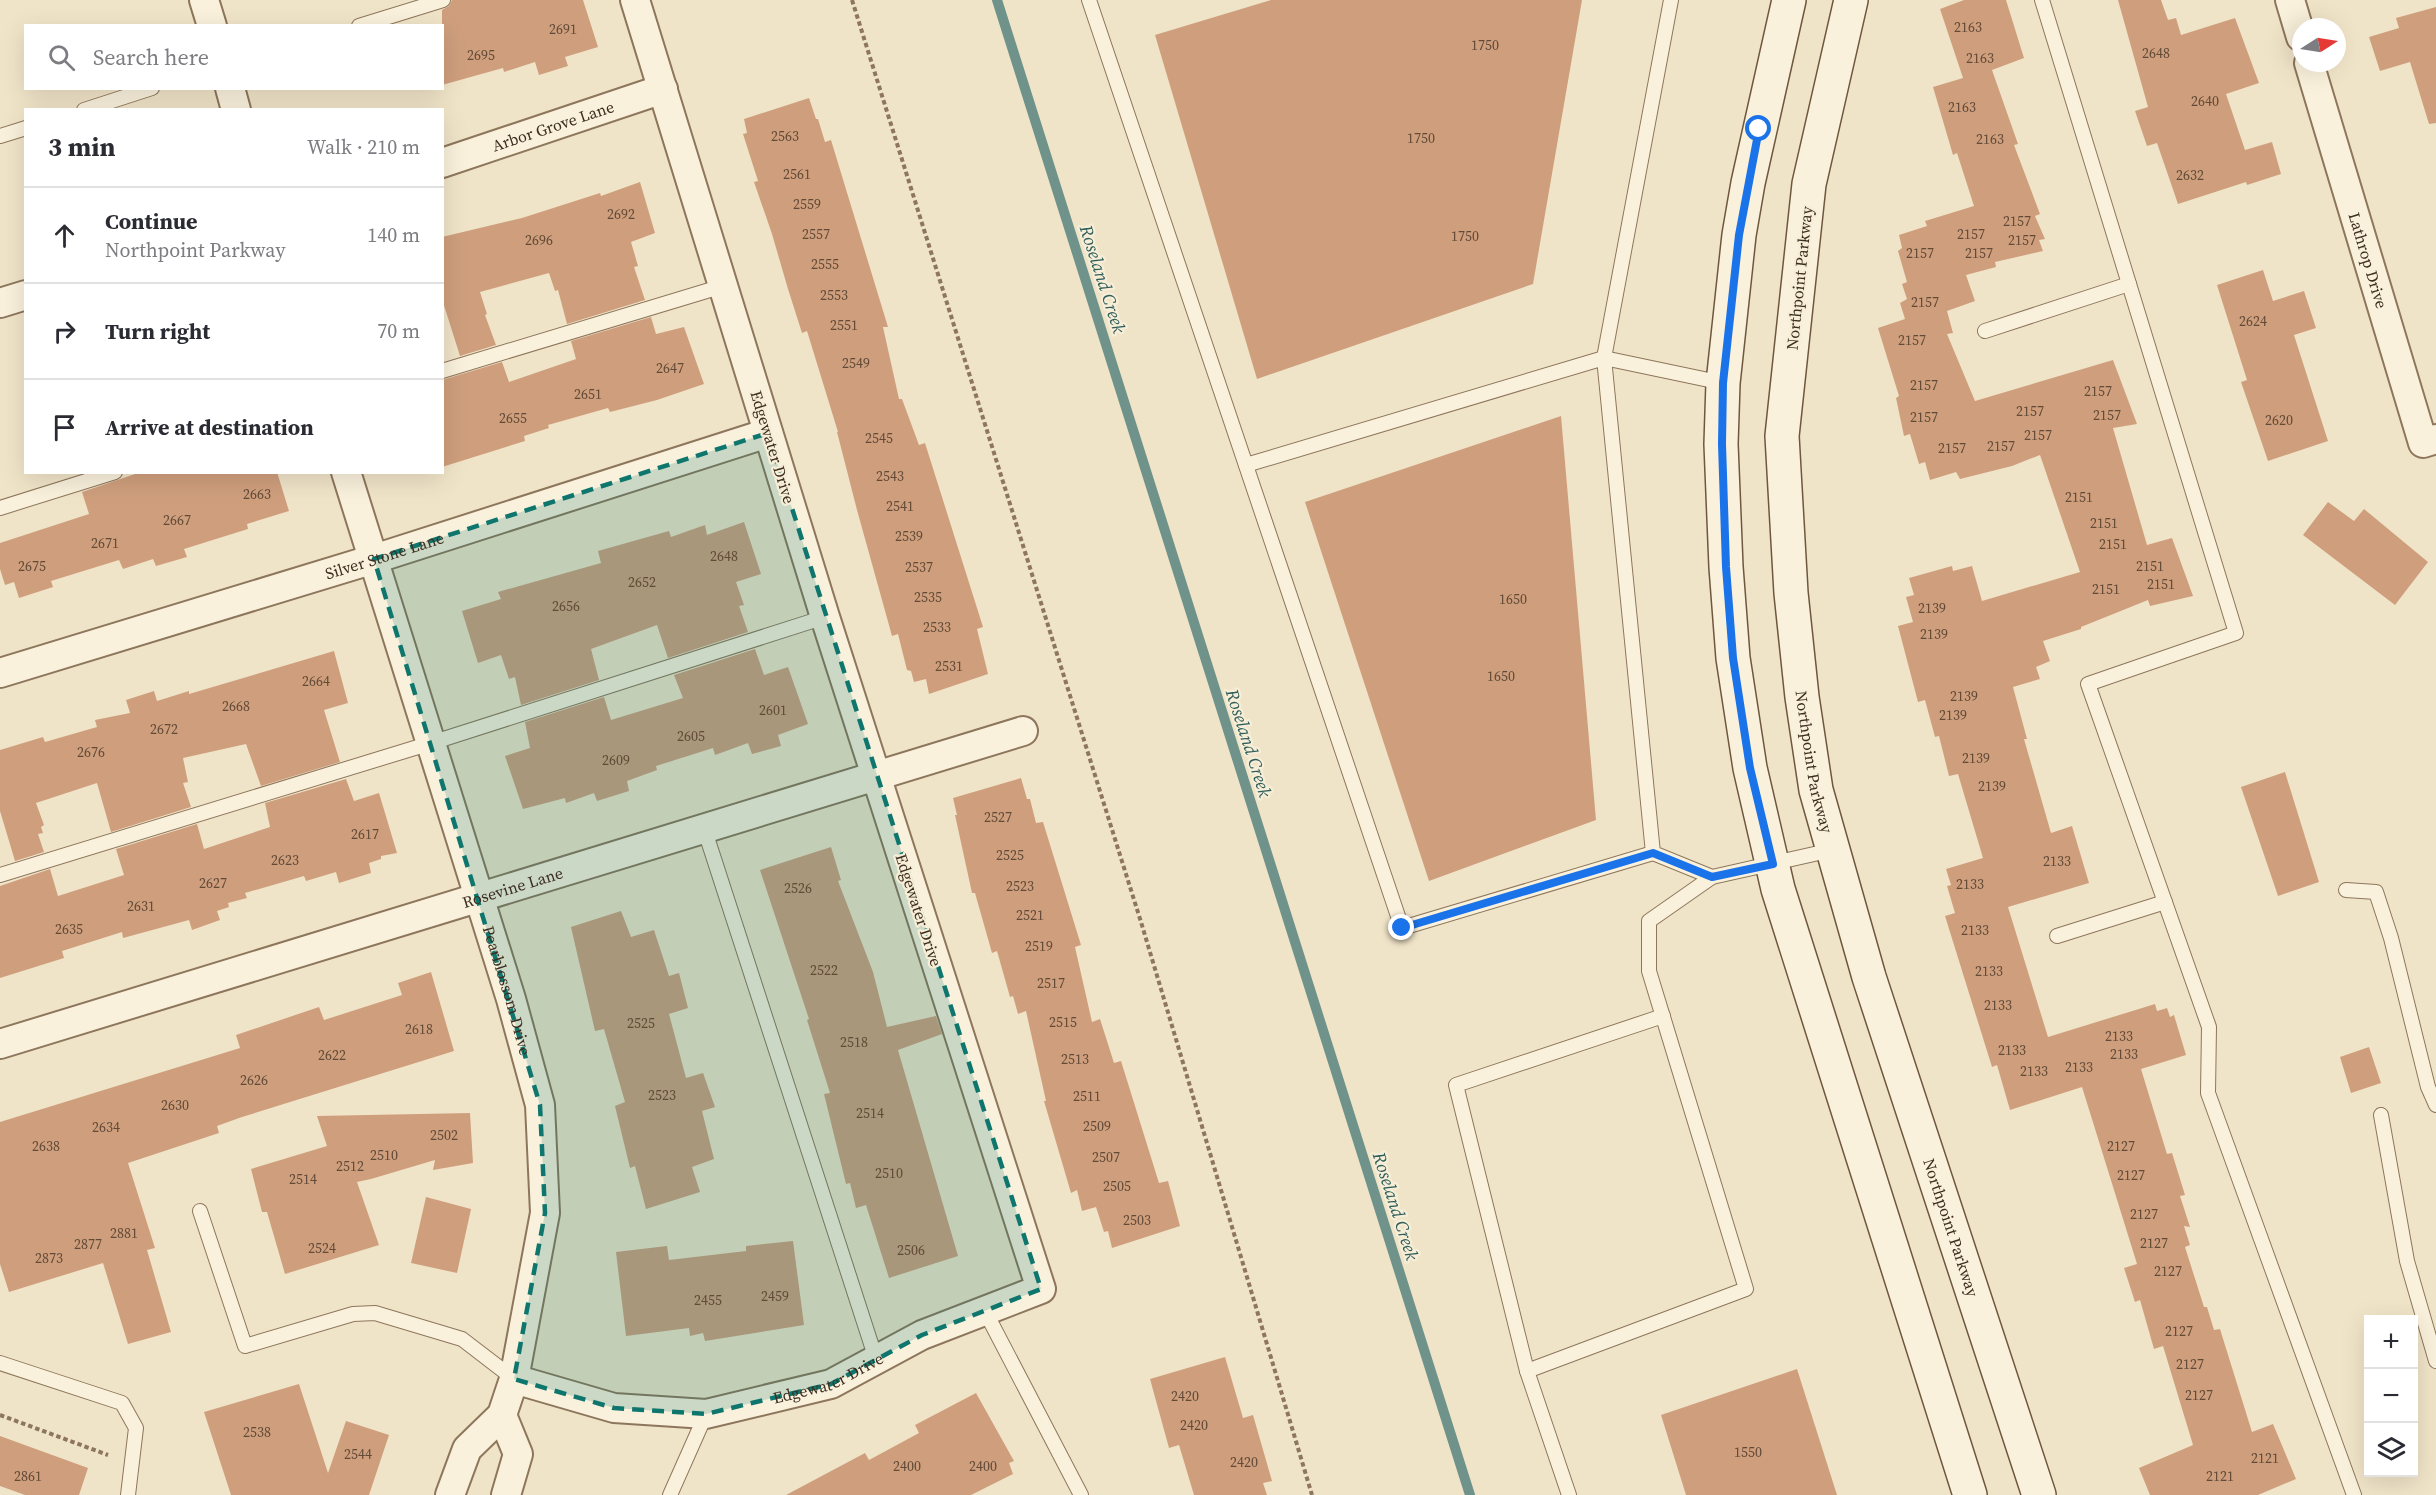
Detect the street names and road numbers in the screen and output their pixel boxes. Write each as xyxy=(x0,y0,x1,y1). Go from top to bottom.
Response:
street label: Arbor Grove Lane xyxy=(489,95,617,156)
street label: Northpoint Parkway xyxy=(1781,204,1818,351)
street label: Lathrop Drive xyxy=(2343,210,2393,311)
street label: Edgewater Drive xyxy=(745,388,801,506)
street label: Silver Stone Lane xyxy=(322,526,447,584)
street label: Northpoint Parkway xyxy=(1790,690,1839,836)
street label: Edgewater Drive xyxy=(890,851,948,969)
street label: Rosevine Lane xyxy=(460,861,565,913)
street label: Pearblossom Drive xyxy=(478,923,537,1058)
street label: Northpoint Parkway xyxy=(1918,1155,1984,1300)
street label: Edgewater Drive xyxy=(771,1347,887,1409)

